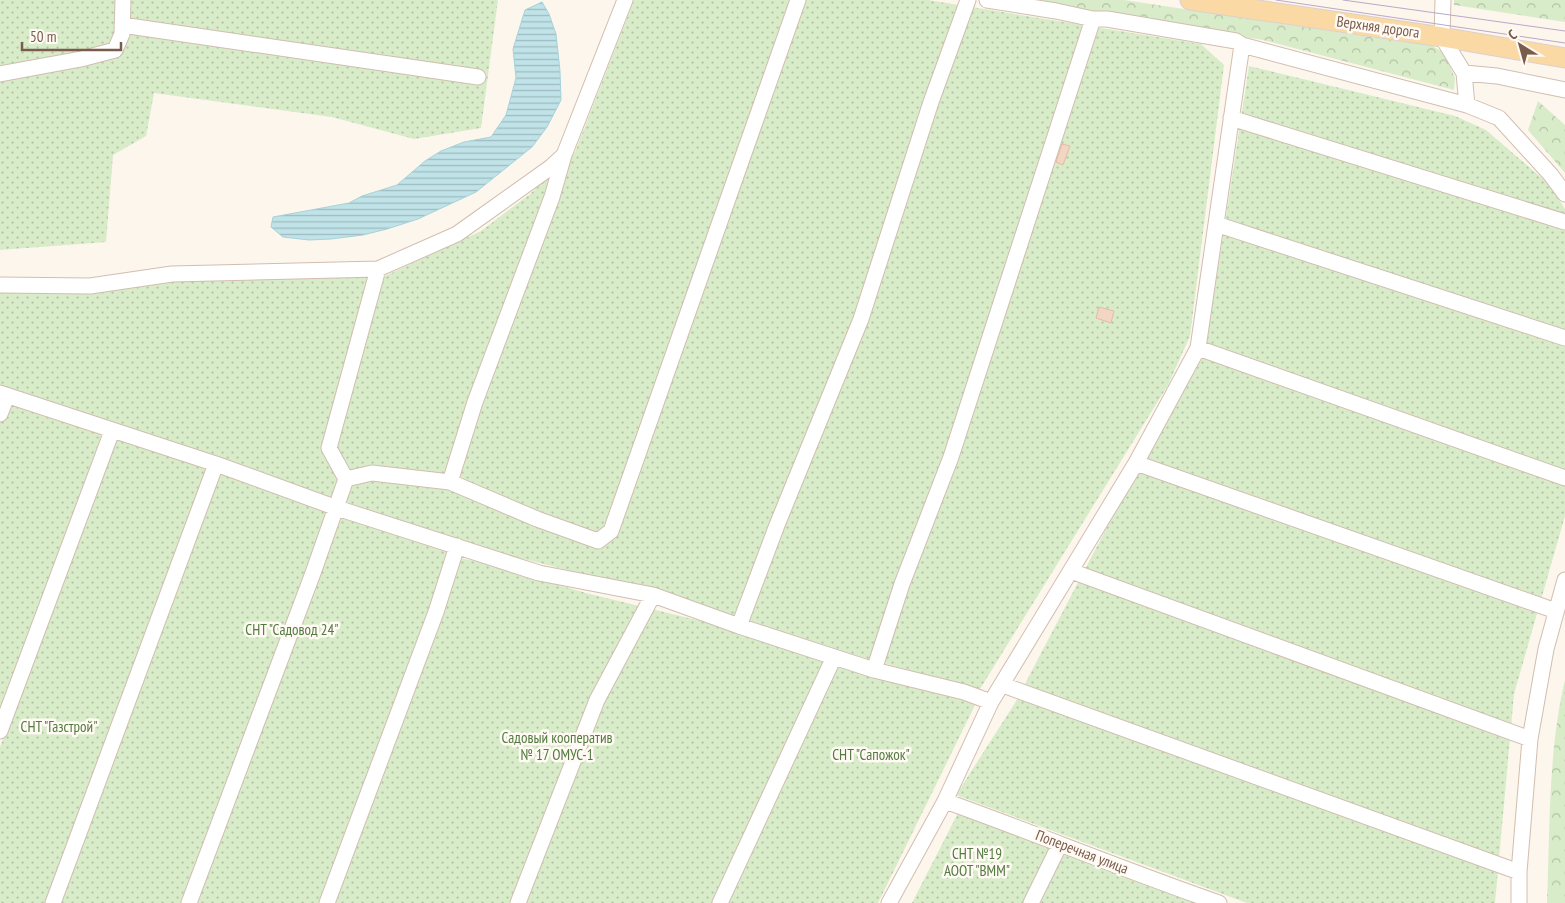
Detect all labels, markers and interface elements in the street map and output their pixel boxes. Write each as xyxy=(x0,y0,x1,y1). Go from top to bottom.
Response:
street label: Верхняя дорога xyxy=(1335,11,1421,42)
scale bar xyxy=(22,20,121,52)
north arrow xyxy=(1495,20,1545,70)
text: С xyxy=(1504,25,1521,44)
text: 50 m xyxy=(30,27,56,46)
park label: СНТ "Садовод 24" xyxy=(245,620,339,639)
park label: СНТ "Газстрой" xyxy=(21,717,97,736)
park label: Садовый кооператив № 17 ОМУС-1 xyxy=(501,728,613,764)
park label: СНТ "Сапожок" xyxy=(832,745,910,764)
street label: Поперечная улица xyxy=(1033,825,1131,878)
park label: СНТ №19 АООТ "ВММ" xyxy=(944,844,1010,880)

